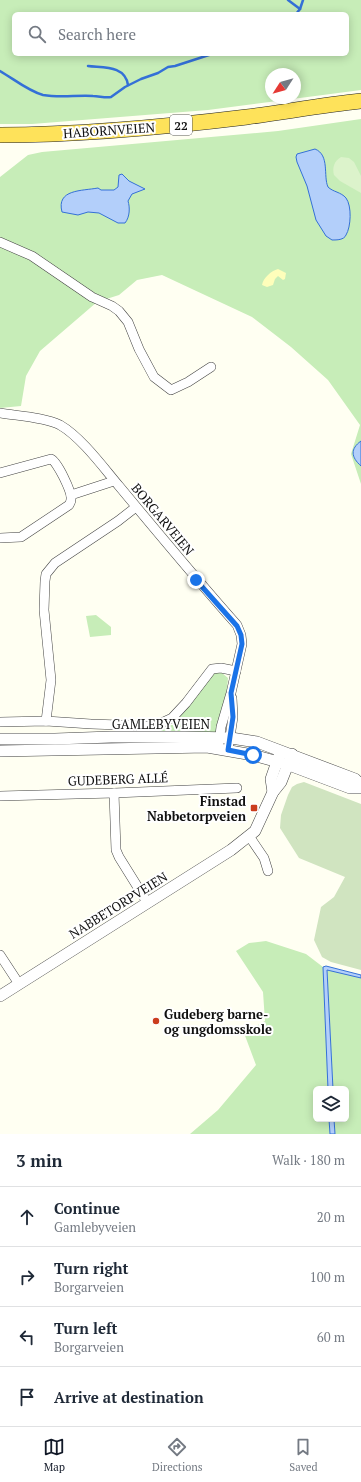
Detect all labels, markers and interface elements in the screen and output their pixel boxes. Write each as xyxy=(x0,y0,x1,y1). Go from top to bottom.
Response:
search box xyxy=(12,12,349,56)
icon: search xyxy=(26,23,48,45)
text: Search here xyxy=(58,24,136,44)
north arrow xyxy=(265,68,301,104)
road number: 22 xyxy=(170,115,192,135)
street label: HABORNVEIEN xyxy=(63,118,156,142)
street label: BORGARVEIEN xyxy=(128,479,199,559)
route end xyxy=(187,571,205,589)
street label: GAMLEBYVEIEN xyxy=(112,715,211,733)
route start xyxy=(244,746,262,764)
street label: GUDEBERG ALLÉ xyxy=(67,768,169,790)
place label: Finstad Nabbetorpveien xyxy=(147,792,247,825)
marker: Finstad Nabbetorpveien xyxy=(249,803,259,813)
street label: NABBETORPVEIEN xyxy=(65,867,171,943)
place label: Gudeberg barne- og ungdomsskole xyxy=(164,1005,272,1038)
marker: Gudeberg barne- og ungdomsskole xyxy=(151,1016,161,1026)
map controls xyxy=(313,1086,349,1122)
button: layers xyxy=(313,1086,349,1122)
text: 3 min xyxy=(16,1149,63,1172)
text: Walk · 180 m xyxy=(272,1151,345,1169)
text: Continue xyxy=(54,1198,120,1218)
icon: ahead xyxy=(16,1206,38,1228)
text: 20 m xyxy=(317,1208,345,1226)
text: Gamlebyveien xyxy=(54,1218,136,1236)
text: Turn right xyxy=(54,1258,129,1278)
icon: right xyxy=(16,1266,38,1288)
text: 100 m xyxy=(310,1268,345,1286)
text: Borgarveien xyxy=(54,1278,124,1296)
text: Turn left xyxy=(54,1318,118,1338)
icon: left xyxy=(16,1326,38,1348)
text: 60 m xyxy=(317,1328,345,1346)
text: Borgarveien xyxy=(54,1338,124,1356)
icon: arrive xyxy=(16,1386,38,1408)
text: Arrive at destination xyxy=(54,1387,204,1407)
tab: Map xyxy=(43,1436,65,1474)
tab: Directions xyxy=(152,1436,203,1474)
tab: Saved xyxy=(289,1436,318,1474)

